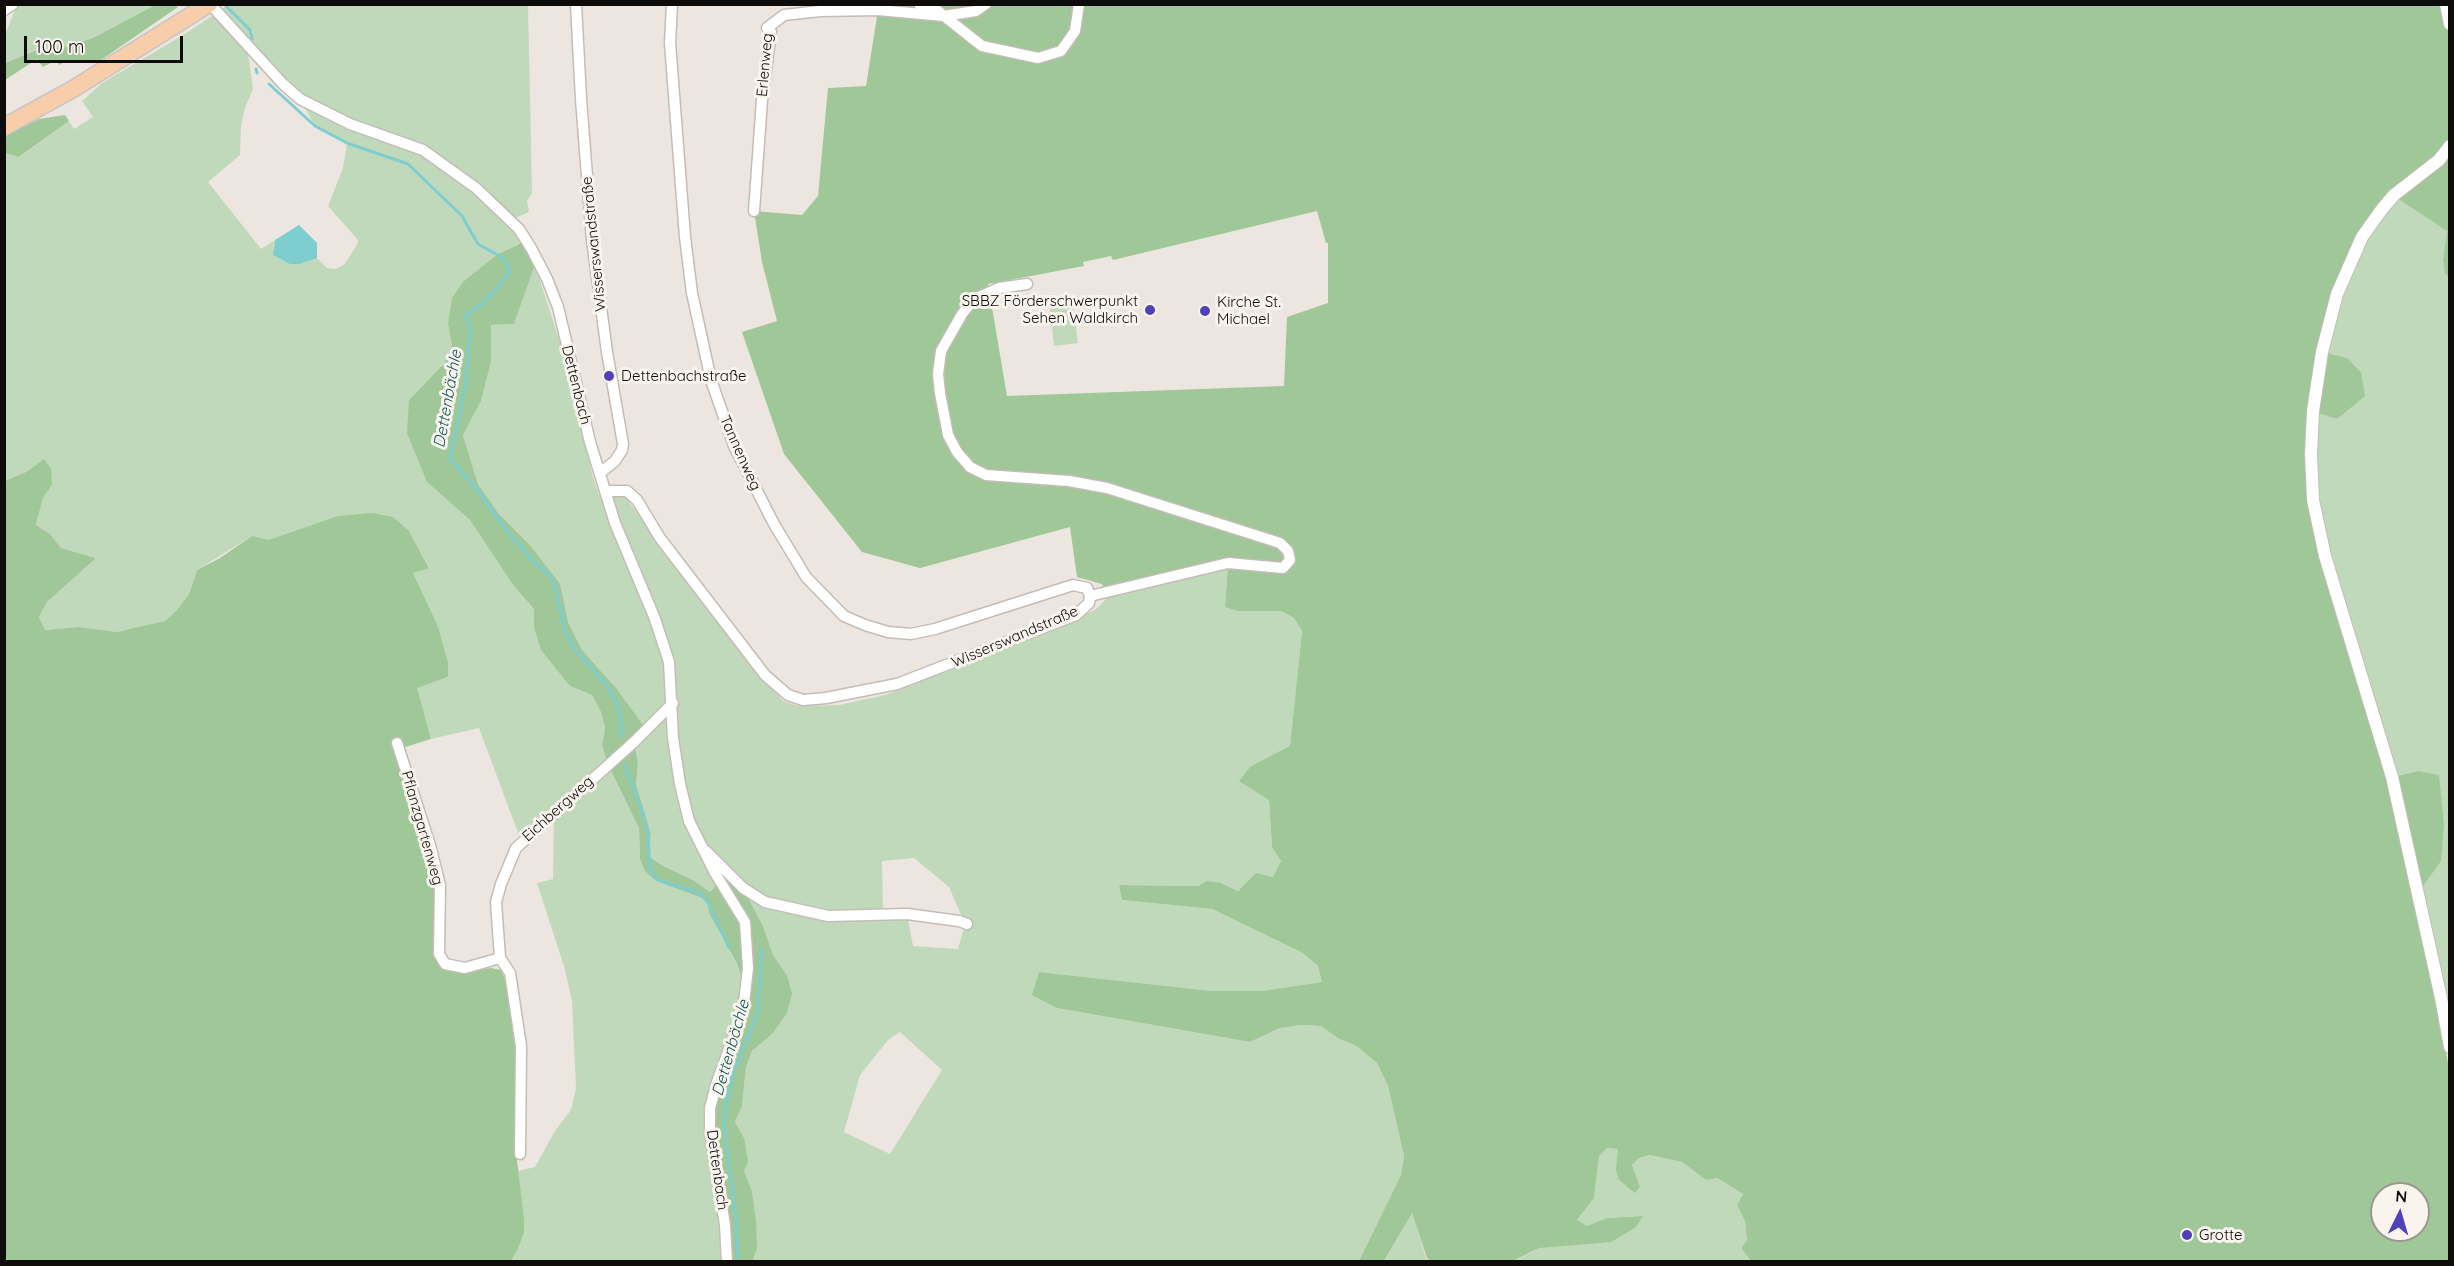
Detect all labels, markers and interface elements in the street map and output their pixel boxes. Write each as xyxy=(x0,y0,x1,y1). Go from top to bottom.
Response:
scale bar xyxy=(27,24,186,62)
street label: Erlenweg xyxy=(753,32,777,98)
text: 100 m xyxy=(35,35,84,58)
street label: Wisserswandstraße xyxy=(578,176,610,312)
place label: SBBZ Förderschwerpunkt Sehen Waldkirch xyxy=(962,292,1138,327)
place label: Kirche St. Michael xyxy=(1217,293,1281,328)
marker: SBBZ Förderschwerpunkt Sehen Waldkirch xyxy=(1143,303,1157,317)
marker: Kirche St. Michael xyxy=(1198,304,1212,318)
street label: Dettenbach xyxy=(557,343,595,427)
water label: Dettenbächle xyxy=(430,349,466,449)
place label: Dettenbachstraße xyxy=(621,367,746,385)
marker: Dettenbachstraße xyxy=(602,369,616,383)
street label: Tannenweg xyxy=(715,413,765,493)
street label: Wisserswandstraße xyxy=(949,602,1081,672)
street label: Pflanzgartenweg xyxy=(397,769,447,887)
street label: Eichbergweg xyxy=(519,772,597,846)
water label: Dettenbächle xyxy=(708,998,754,1098)
street label: Dettenbach xyxy=(702,1129,732,1211)
north arrow xyxy=(2370,1182,2430,1242)
text: N xyxy=(2395,1186,2408,1207)
place label: Grotte xyxy=(2199,1226,2242,1244)
marker: Grotte xyxy=(2180,1228,2194,1242)

